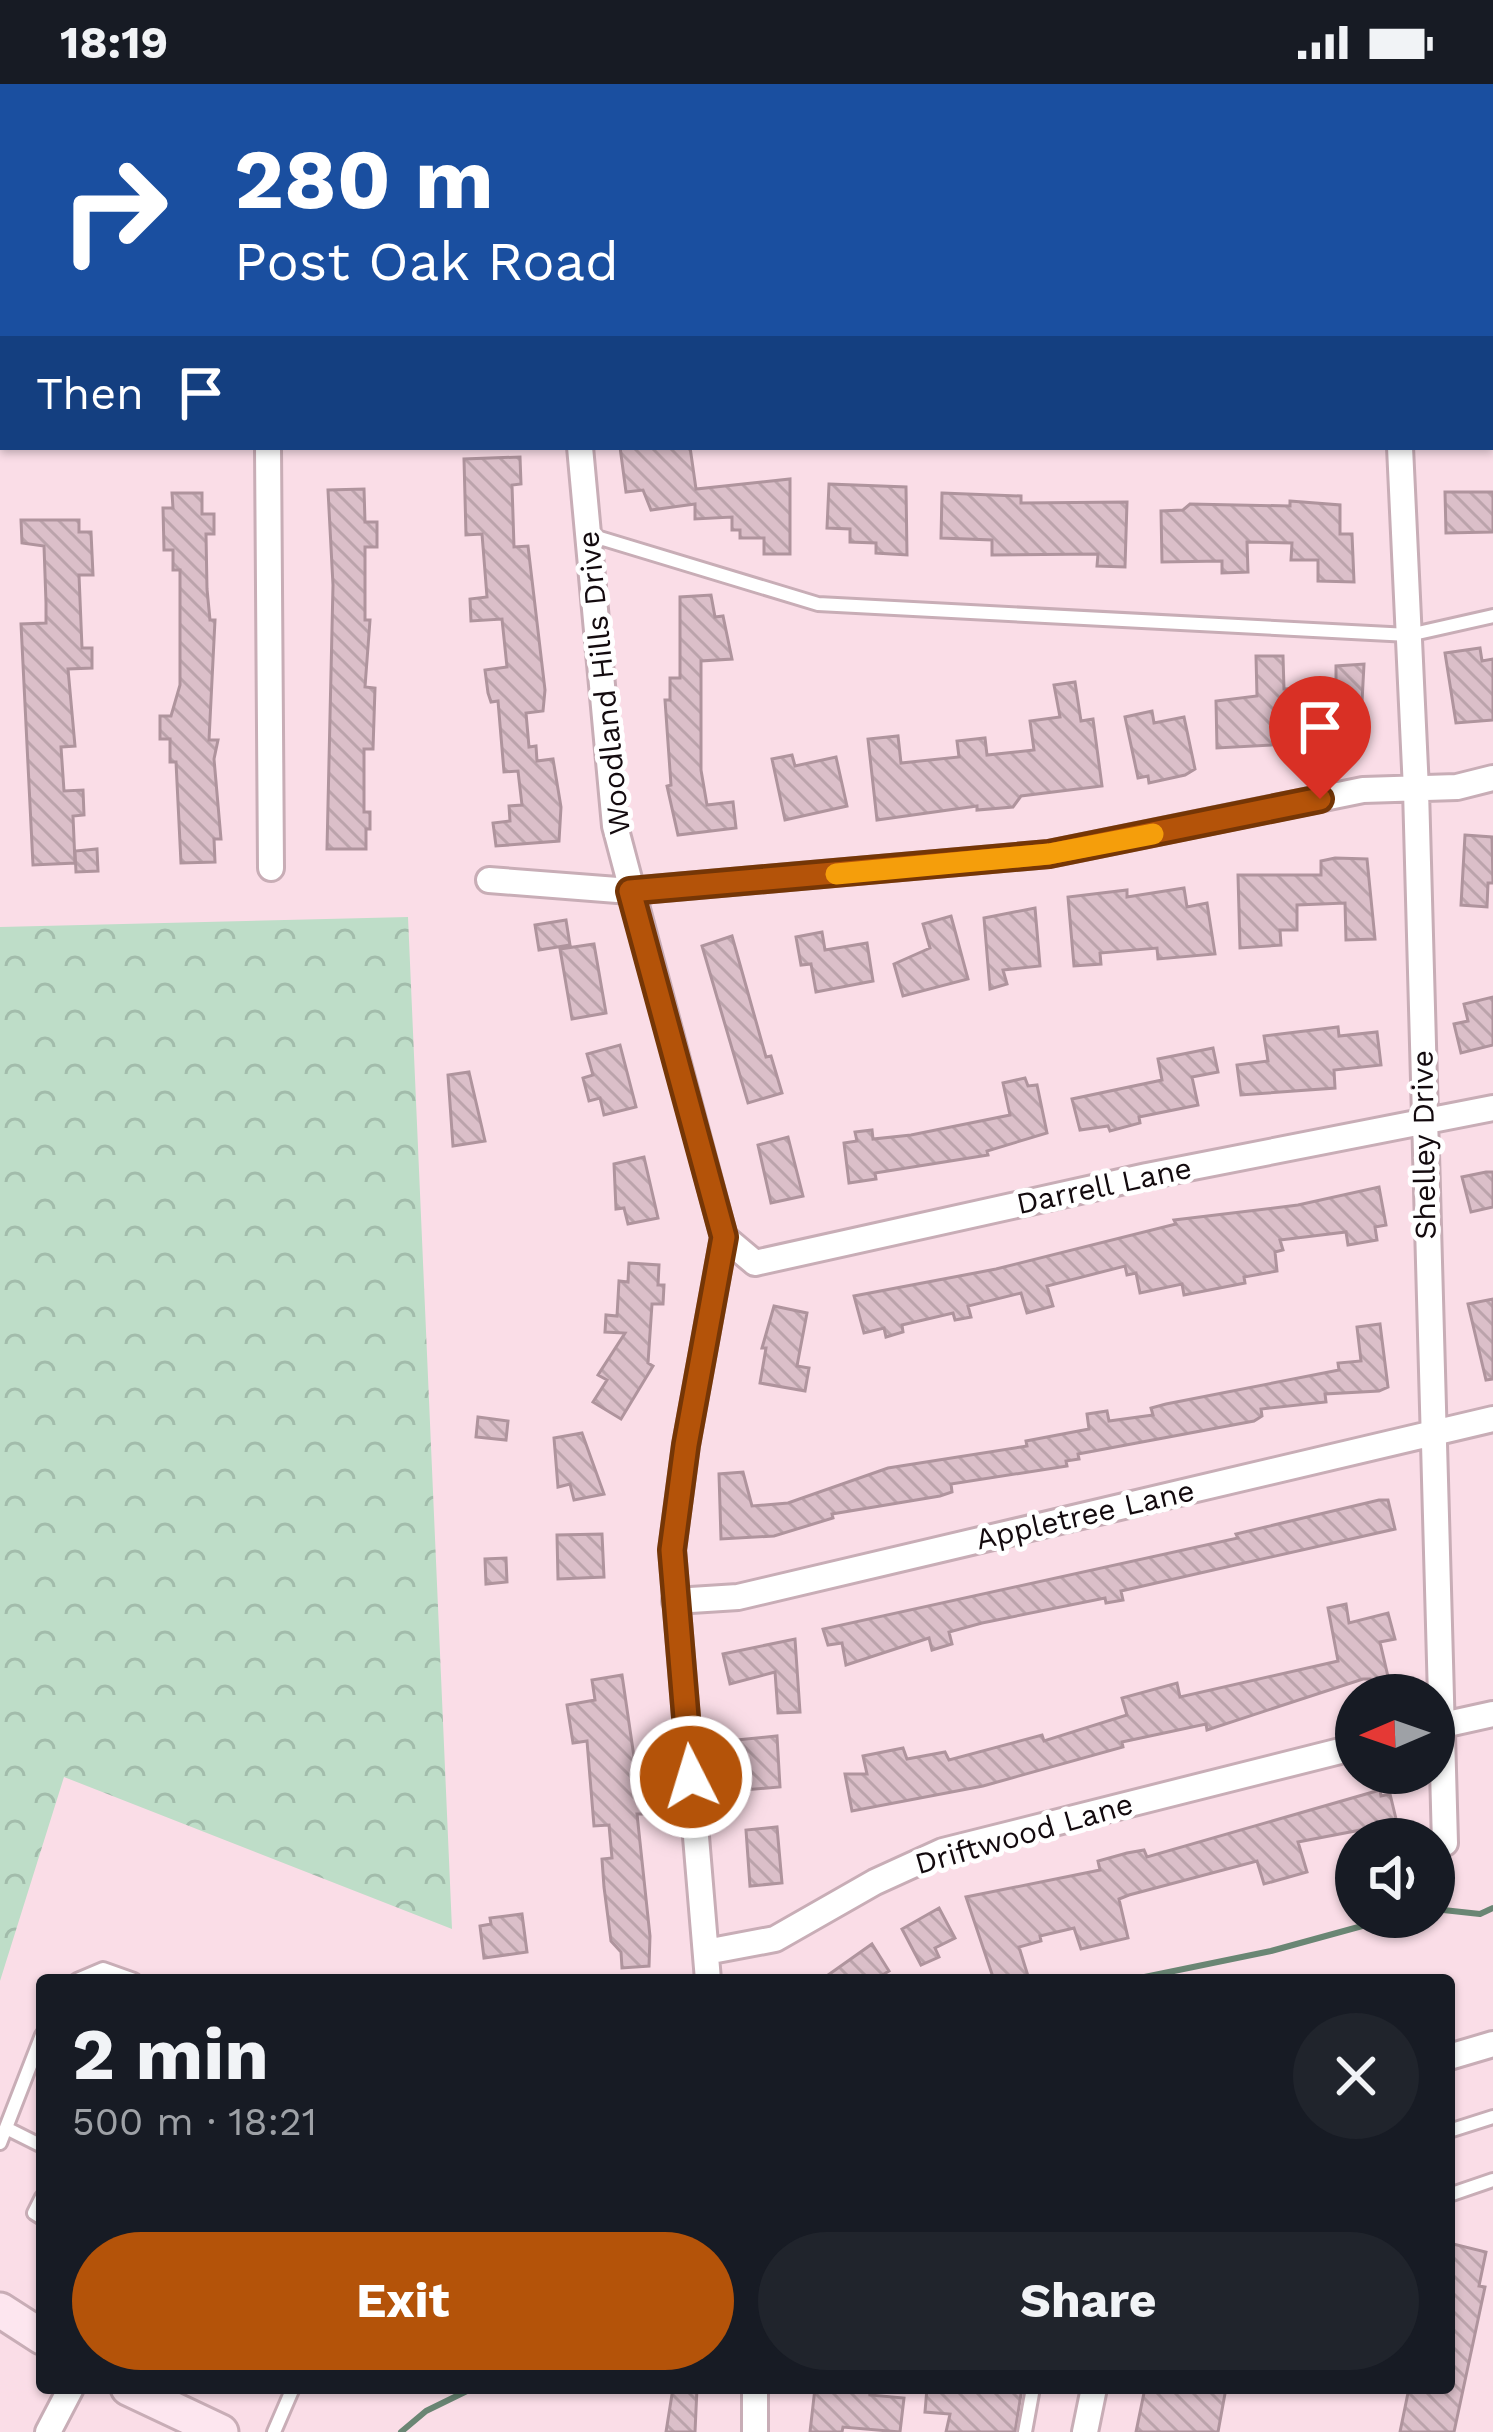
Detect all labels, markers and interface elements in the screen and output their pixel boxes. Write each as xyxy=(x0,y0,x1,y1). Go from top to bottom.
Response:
text: 18:19 xyxy=(60,16,168,69)
text: 280 m xyxy=(234,130,494,228)
icon: right xyxy=(36,132,192,288)
text: Post Oak Road xyxy=(234,230,619,293)
icon: arrive xyxy=(168,360,234,426)
text: Then xyxy=(36,367,144,420)
street label: Woodland Hills Drive xyxy=(570,529,637,837)
pin xyxy=(1269,676,1371,799)
icon: arrive xyxy=(1287,694,1353,760)
street label: Shelley Drive xyxy=(1404,1050,1443,1240)
street label: Darrell Lane xyxy=(1013,1150,1195,1221)
street label: Appletree Lane xyxy=(972,1472,1198,1557)
north arrow xyxy=(1335,1674,1455,1794)
map controls xyxy=(1335,1674,1455,1938)
position arrow xyxy=(628,1714,754,1840)
street label: Driftwood Lane xyxy=(911,1786,1137,1881)
button: sound xyxy=(1335,1818,1455,1938)
text: 2 min xyxy=(72,2012,269,2096)
button: close xyxy=(1293,2013,1419,2139)
text: 500 m · 18:21 xyxy=(72,2099,317,2144)
button: Exit xyxy=(72,2232,734,2370)
button: Share xyxy=(758,2232,1419,2370)

